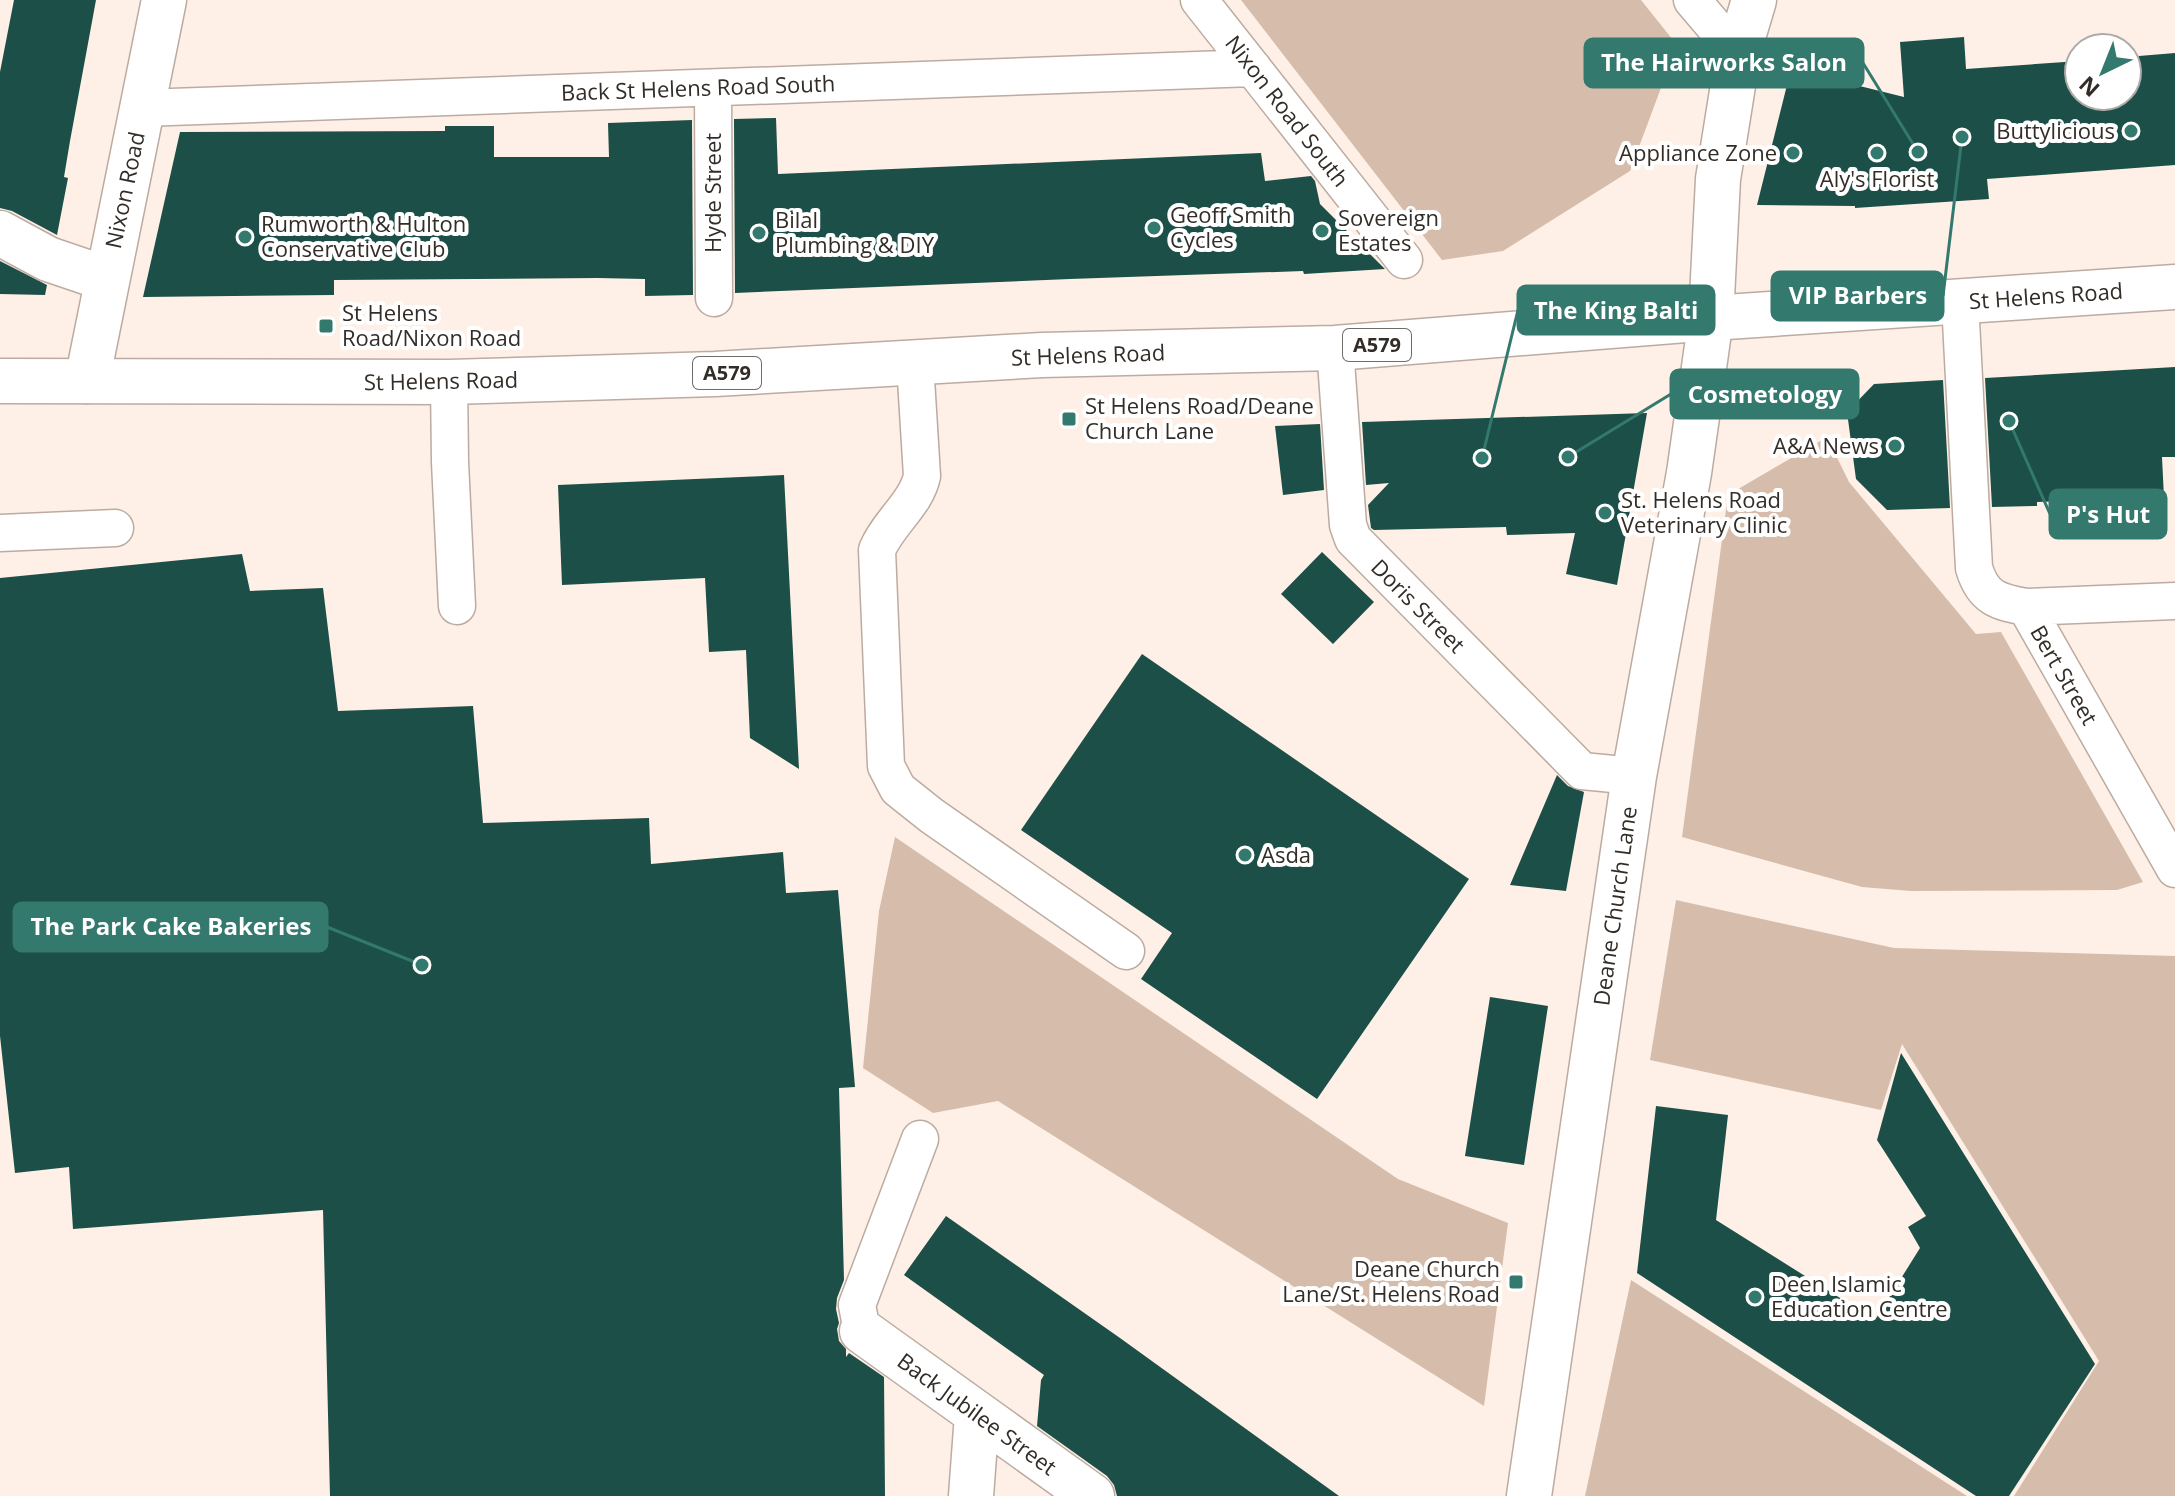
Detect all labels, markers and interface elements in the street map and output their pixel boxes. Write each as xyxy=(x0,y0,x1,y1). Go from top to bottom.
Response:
street label: Nixon Road South xyxy=(1219,28,1356,192)
north arrow xyxy=(2063,32,2143,112)
callout: The Hairworks Salon xyxy=(1585,39,1863,87)
text: The Hairworks Salon xyxy=(1601,45,1847,78)
street label: Back St Helens Road South xyxy=(560,67,836,107)
text: N xyxy=(2072,70,2105,104)
place label: Buttylicious xyxy=(1996,115,2115,145)
marker: Buttylicious xyxy=(2122,122,2140,140)
street label: Nixon Road xyxy=(97,129,151,251)
street label: Hyde Street xyxy=(697,133,727,253)
place label: Appliance Zone xyxy=(1619,137,1777,167)
marker: Appliance Zone xyxy=(1784,144,1802,162)
marker: Aly's Florist xyxy=(1868,144,1886,162)
place label: Aly's Florist xyxy=(1820,163,1934,193)
place label: Geoff Smith Cycles xyxy=(1170,199,1291,254)
place label: Sovereign Estates xyxy=(1338,202,1439,257)
place label: Bilal Plumbing & DIY xyxy=(775,204,935,259)
place label: Rumworth & Hulton Conservative Club xyxy=(261,208,466,263)
marker: Geoff Smith Cycles xyxy=(1145,219,1163,237)
marker: Sovereign Estates xyxy=(1313,222,1331,240)
marker: Bilal Plumbing & DIY xyxy=(750,224,768,242)
marker: Rumworth & Hulton Conservative Club xyxy=(236,228,254,246)
callout: VIP Barbers xyxy=(1772,272,1943,320)
street label: St Helens Road xyxy=(1968,275,2124,315)
text: VIP Barbers xyxy=(1789,278,1927,311)
callout: The King Balti xyxy=(1518,286,1714,334)
text: The King Balti xyxy=(1534,293,1698,326)
place label: St Helens Road/Nixon Road xyxy=(342,297,521,352)
marker: St Helens Road/Nixon Road xyxy=(317,317,335,335)
road number: A579 xyxy=(1343,329,1411,361)
street label: St Helens Road xyxy=(1010,336,1166,372)
road number: A579 xyxy=(693,357,761,389)
street label: St Helens Road xyxy=(364,364,518,396)
callout: Cosmetology xyxy=(1671,370,1858,418)
text: Cosmetology xyxy=(1688,377,1843,410)
place label: St Helens Road/Deane Church Lane xyxy=(1085,390,1314,445)
marker: St Helens Road/Deane Church Lane xyxy=(1060,410,1078,428)
place label: A&A News xyxy=(1773,430,1879,460)
marker: A&A News xyxy=(1886,437,1904,455)
place label: St. Helens Road Veterinary Clinic xyxy=(1621,484,1787,539)
callout: P's Hut xyxy=(2050,490,2166,538)
text: P's Hut xyxy=(2066,497,2150,530)
marker: St. Helens Road Veterinary Clinic xyxy=(1596,504,1614,522)
street label: Doris Street xyxy=(1365,552,1472,659)
street label: Bert Street xyxy=(2024,619,2106,730)
street label: Deane Church Lane xyxy=(1585,804,1643,1008)
place label: Asda xyxy=(1261,839,1311,869)
marker: Asda xyxy=(1236,846,1254,864)
callout: The Park Cake Bakeries xyxy=(14,903,327,951)
text: The Park Cake Bakeries xyxy=(31,909,311,942)
place label: Deane Church Lane/St. Helens Road xyxy=(1282,1253,1500,1308)
place label: Deen Islamic Education Centre xyxy=(1771,1268,1948,1323)
marker: Deane Church Lane/St. Helens Road xyxy=(1507,1273,1525,1291)
marker: Deen Islamic Education Centre xyxy=(1746,1288,1764,1306)
street label: Back Jubilee Street xyxy=(892,1345,1063,1481)

